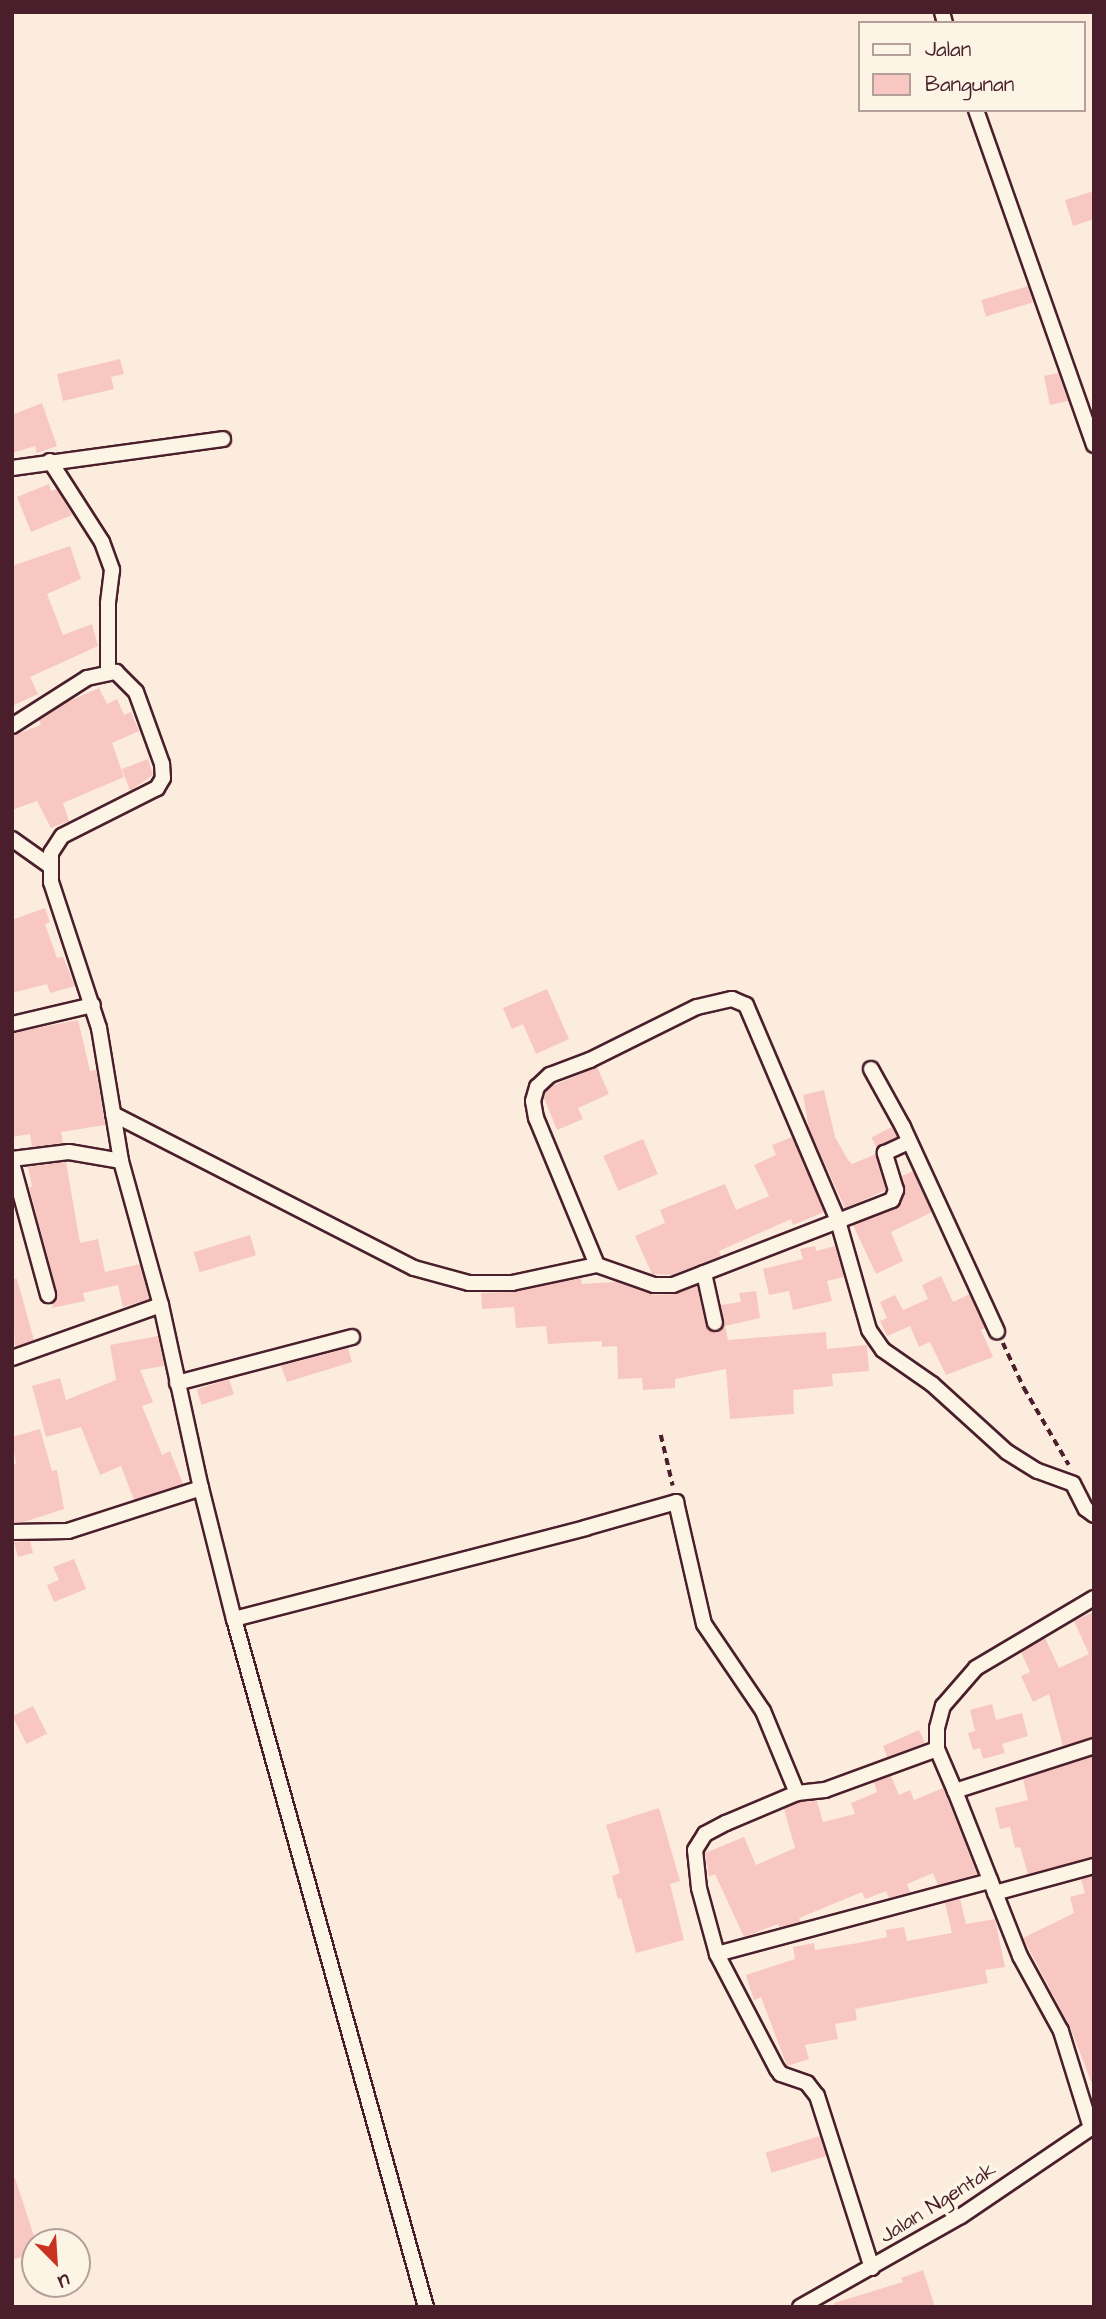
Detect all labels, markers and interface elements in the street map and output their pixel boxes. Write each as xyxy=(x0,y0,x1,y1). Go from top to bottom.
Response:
legend xyxy=(858,21,1085,112)
text: Jalan xyxy=(925,35,971,64)
text: Bangunan xyxy=(925,70,1014,99)
street label: Jalan Ngentak xyxy=(875,2157,1001,2249)
north arrow xyxy=(21,2228,91,2298)
text: U xyxy=(54,2266,74,2295)

